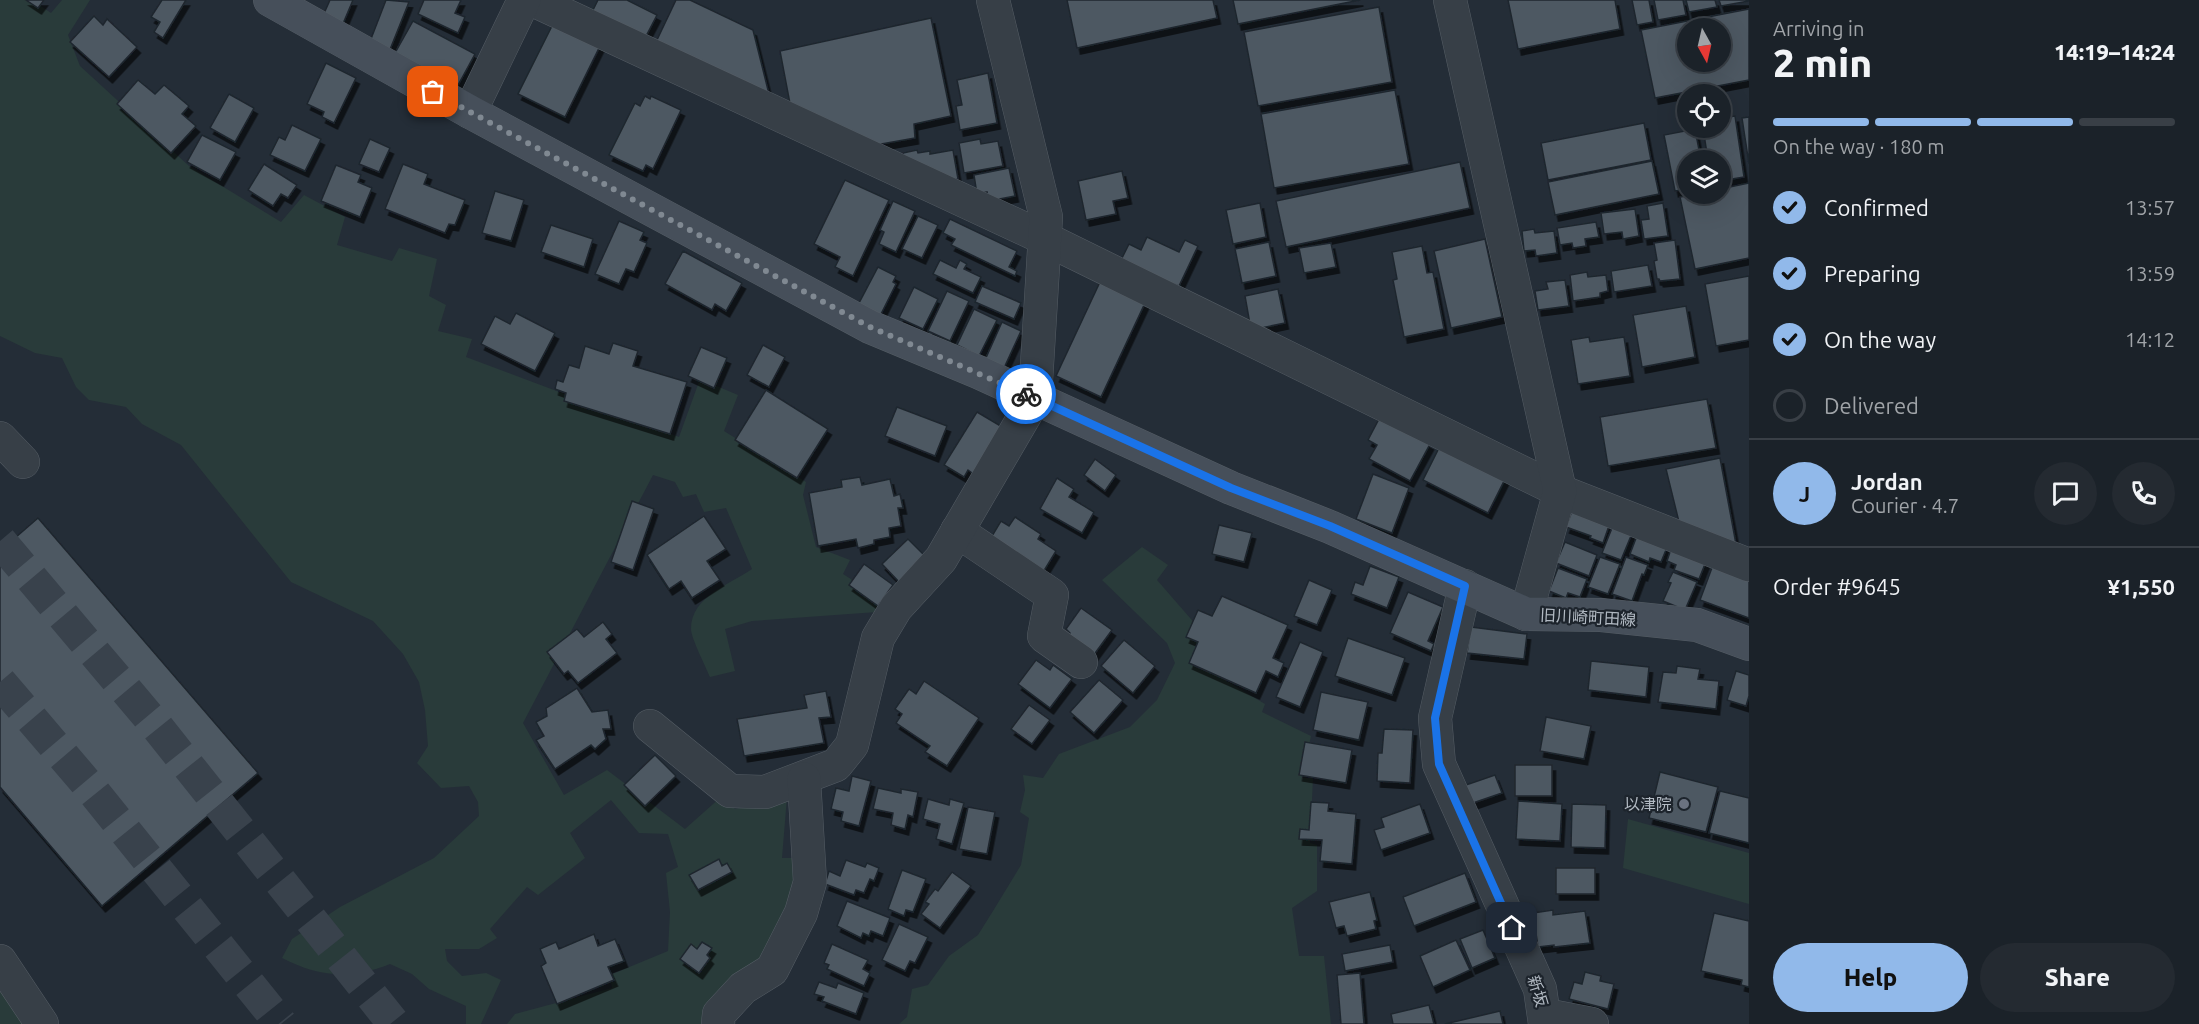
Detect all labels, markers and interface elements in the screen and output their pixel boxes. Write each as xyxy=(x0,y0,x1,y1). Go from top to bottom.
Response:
text: Arriving in xyxy=(1773,17,1864,40)
north arrow xyxy=(1677,18,1731,72)
map controls xyxy=(1677,18,1731,204)
text: 14:19–14:24 xyxy=(2054,39,2175,64)
text: 2 min xyxy=(1773,41,1872,84)
pin xyxy=(407,66,458,117)
icon: bag xyxy=(416,75,449,108)
button: locate xyxy=(1677,84,1731,138)
text: On the way · 180 m xyxy=(1773,135,1945,158)
button: layers xyxy=(1677,150,1731,204)
icon: check xyxy=(1773,191,1806,224)
text: Confirmed xyxy=(1824,195,1929,220)
text: 13:57 xyxy=(2125,196,2175,219)
icon: check xyxy=(1773,257,1806,290)
text: Preparing xyxy=(1824,261,1921,286)
text: 13:59 xyxy=(2125,262,2175,285)
icon: check xyxy=(1773,323,1806,356)
text: On the way xyxy=(1824,327,1936,352)
text: 14:12 xyxy=(2125,328,2175,351)
courier xyxy=(996,364,1056,424)
icon: bike xyxy=(1010,378,1043,411)
text: Delivered xyxy=(1824,393,1919,418)
button: chat xyxy=(2034,462,2097,525)
button: phone xyxy=(2112,462,2175,525)
text: Jordan xyxy=(1851,469,1923,494)
text: J xyxy=(1799,481,1810,506)
text: Courier · 4.7 xyxy=(1851,494,1959,517)
text: Order #9645 xyxy=(1773,574,1901,599)
text: ¥1,550 xyxy=(2108,574,2175,599)
street label: 旧川崎町田線 xyxy=(1540,605,1636,629)
place label: 以津院 xyxy=(1624,795,1672,813)
marker: 以津院 xyxy=(1677,797,1691,811)
pin xyxy=(1486,902,1537,953)
icon: home xyxy=(1495,911,1528,944)
button: Help xyxy=(1773,943,1968,1012)
button: Share xyxy=(1980,943,2175,1012)
street label: 新坂 xyxy=(1525,973,1551,1009)

